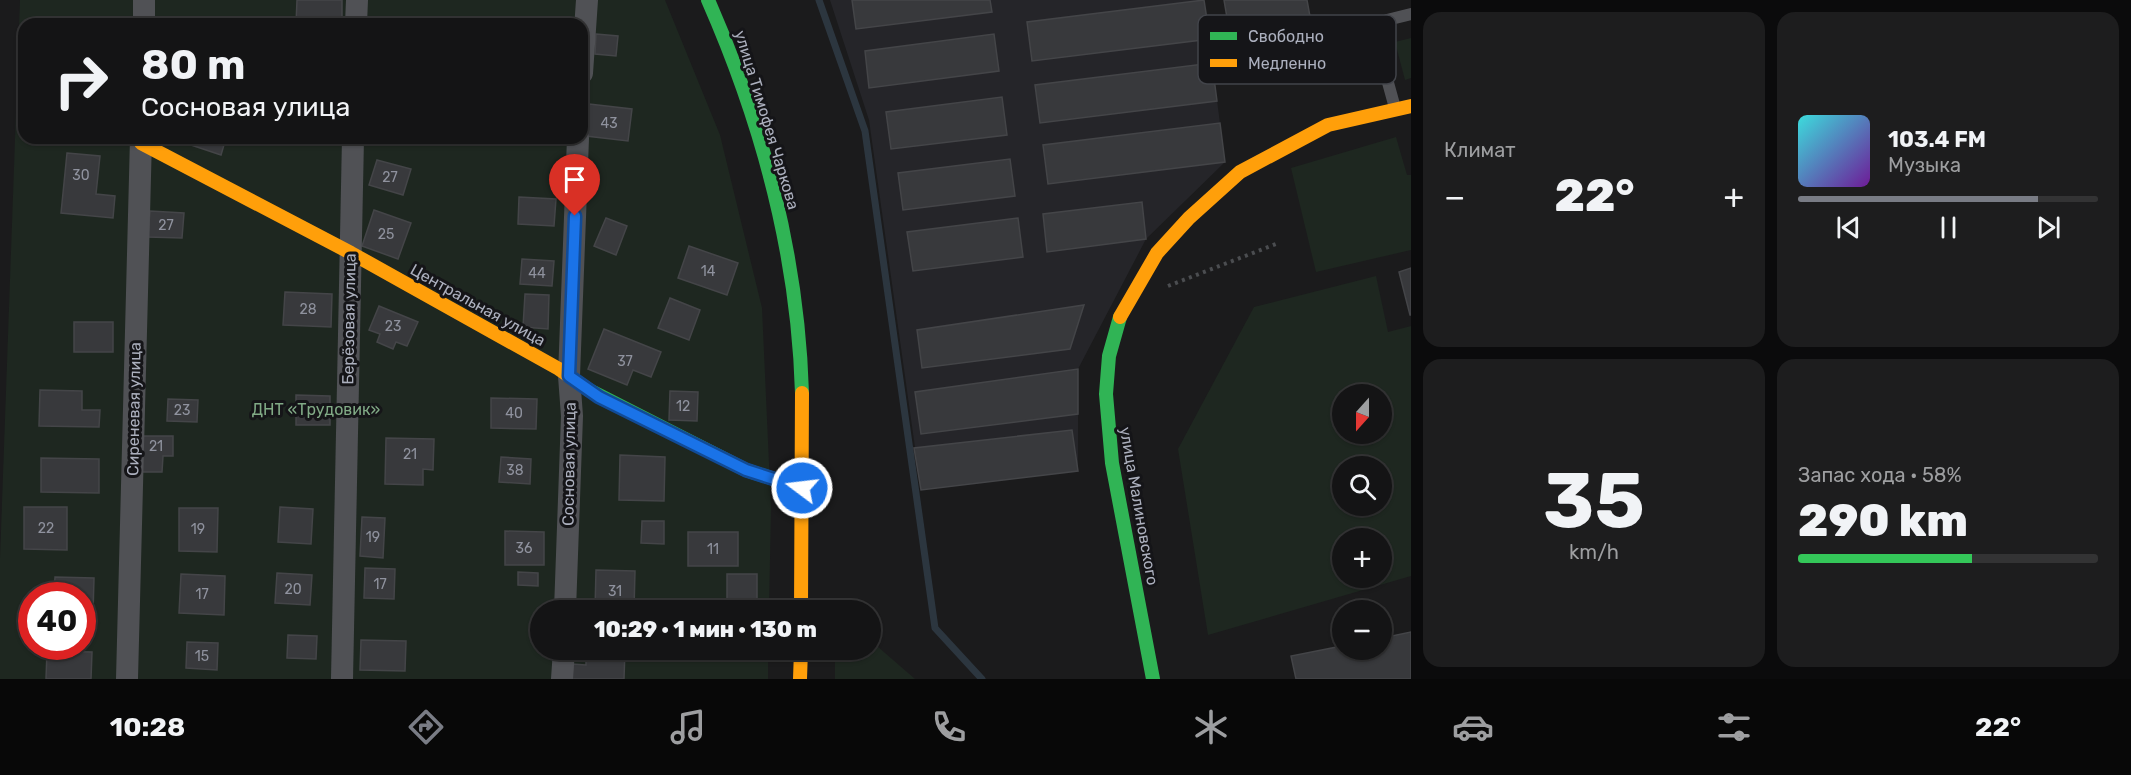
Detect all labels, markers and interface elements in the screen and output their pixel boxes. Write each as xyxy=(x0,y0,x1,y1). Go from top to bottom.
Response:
legend xyxy=(1198,15,1396,84)
text: Свободно xyxy=(1248,27,1324,46)
street label: улица Тимофея Чаркова xyxy=(731,28,803,212)
text: 80 m xyxy=(141,40,245,90)
icon: right xyxy=(42,42,120,120)
text: Медленно xyxy=(1248,54,1326,73)
text: Сосновая улица xyxy=(141,91,350,123)
house number: 43 xyxy=(600,115,618,132)
text: 103.4 FM xyxy=(1888,126,1986,153)
text: Климат xyxy=(1444,138,1516,162)
text: Музыка xyxy=(1888,153,1961,177)
pin xyxy=(549,154,600,216)
icon: arrive xyxy=(558,163,591,196)
house number: 30 xyxy=(72,167,90,184)
house number: 27 xyxy=(382,169,398,186)
text: 22° xyxy=(1555,169,1634,222)
text: − xyxy=(1444,177,1465,216)
text: + xyxy=(1723,177,1744,216)
icon: previous xyxy=(1832,211,1865,244)
icon: pause xyxy=(1932,211,1965,244)
icon: next xyxy=(2032,211,2065,244)
house number: 27 xyxy=(158,217,174,234)
house number: 25 xyxy=(378,226,394,243)
street label: Берёзовая улица xyxy=(338,253,360,385)
street label: Центральная улица xyxy=(407,260,549,350)
house number: 14 xyxy=(701,263,716,280)
house number: 44 xyxy=(528,265,546,282)
house number: 28 xyxy=(299,301,317,318)
house number: 23 xyxy=(385,318,401,335)
street label: Сиреневая улица xyxy=(123,342,145,476)
house number: 37 xyxy=(617,353,633,370)
north arrow xyxy=(1332,384,1392,444)
map controls xyxy=(1332,384,1392,660)
house number: 12 xyxy=(676,398,690,415)
park label: ДНТ «Трудовик» xyxy=(252,400,381,419)
house number: 23 xyxy=(174,402,190,419)
street label: Сосновая улица xyxy=(558,402,580,526)
house number: 40 xyxy=(505,405,523,422)
street label: улица Малиновского xyxy=(1116,425,1162,587)
house number: 21 xyxy=(149,438,163,455)
house number: 21 xyxy=(403,446,417,463)
text: 35 xyxy=(1543,454,1645,547)
position arrow xyxy=(770,456,834,520)
button: search xyxy=(1332,456,1392,516)
house number: 38 xyxy=(506,462,524,479)
text: Запас хода · 58% xyxy=(1798,463,1962,487)
text: 290 km xyxy=(1798,494,1968,547)
house number: 22 xyxy=(38,520,54,537)
house number: 19 xyxy=(191,521,205,538)
button: + xyxy=(1332,528,1392,588)
house number: 19 xyxy=(366,529,380,546)
house number: 36 xyxy=(516,540,532,557)
text: km/h xyxy=(1569,540,1619,564)
house number: 11 xyxy=(707,541,719,558)
house number: 17 xyxy=(373,576,387,593)
house number: 20 xyxy=(284,581,302,598)
speed limit sign: 40 xyxy=(18,582,96,660)
house number: 31 xyxy=(608,583,622,600)
house number: 17 xyxy=(195,586,209,603)
button: − xyxy=(1332,600,1392,660)
text: 10:29 · 1 мин · 130 m xyxy=(594,616,817,643)
house number: 15 xyxy=(195,648,209,665)
icon: directions xyxy=(405,706,447,748)
icon: music xyxy=(667,706,709,748)
icon: phone xyxy=(928,706,970,748)
icon: climate xyxy=(1190,706,1232,748)
icon: car xyxy=(1452,706,1494,748)
icon: filters xyxy=(1713,706,1755,748)
text: 10:28 xyxy=(110,711,185,743)
text: 22° xyxy=(1975,711,2021,743)

